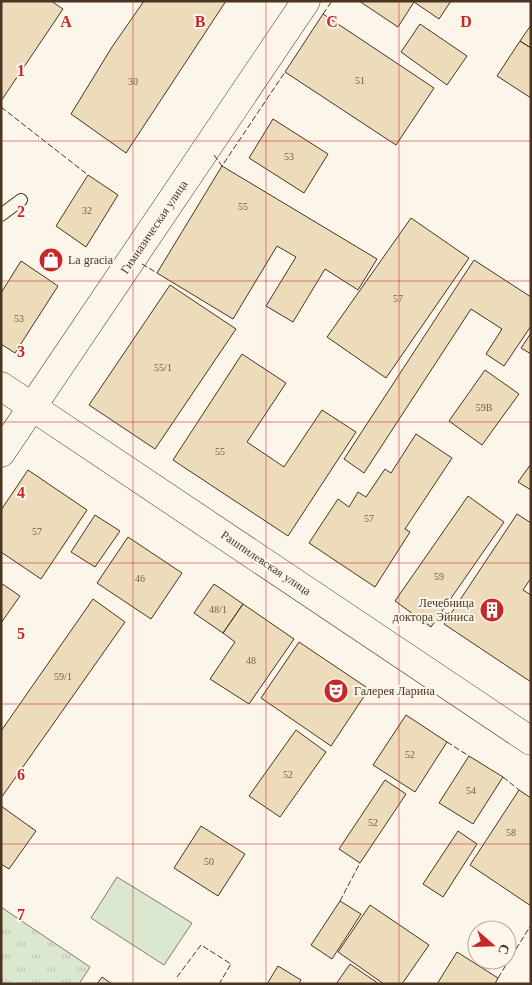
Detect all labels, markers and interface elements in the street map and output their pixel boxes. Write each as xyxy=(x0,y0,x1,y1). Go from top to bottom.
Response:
text: A xyxy=(60,13,72,30)
text: B xyxy=(195,13,206,30)
text: C xyxy=(326,13,338,30)
text: D xyxy=(460,13,472,30)
text: 1 xyxy=(17,62,25,79)
house number: 51 xyxy=(355,75,365,86)
house number: 30 xyxy=(128,76,138,87)
house number: 53 xyxy=(284,151,294,162)
street label: Гимназическая улица xyxy=(118,177,191,276)
house number: 55 xyxy=(238,201,248,212)
text: 2 xyxy=(17,203,25,220)
house number: 32 xyxy=(82,205,92,216)
shop icon: La gracia xyxy=(38,247,64,273)
place label: La gracia xyxy=(68,253,114,267)
house number: 57 xyxy=(393,293,403,304)
house number: 53 xyxy=(14,313,24,324)
text: 3 xyxy=(17,343,25,360)
house number: 55/1 xyxy=(154,362,172,373)
house number: 59В xyxy=(476,402,493,413)
house number: 55 xyxy=(215,446,225,457)
text: 4 xyxy=(17,484,25,501)
house number: 57 xyxy=(364,513,374,524)
house number: 57 xyxy=(32,526,42,537)
street label: Рашпилевская улица xyxy=(218,528,314,599)
house number: 59 xyxy=(434,571,444,582)
house number: 46 xyxy=(135,573,145,584)
place label: Лечебница доктора Эйниса xyxy=(393,596,475,624)
building icon: Лечебница доктора Эйниса xyxy=(479,597,505,623)
house number: 48/1 xyxy=(209,604,227,615)
text: 5 xyxy=(17,625,25,642)
house number: 48 xyxy=(246,655,256,666)
house number: 59/1 xyxy=(54,671,72,682)
theatre icon: Галерея Ларина xyxy=(323,678,349,704)
place label: Галерея Ларина xyxy=(354,684,436,698)
house number: 52 xyxy=(405,749,415,760)
text: 6 xyxy=(17,766,25,783)
house number: 52 xyxy=(283,769,293,780)
house number: 54 xyxy=(466,785,476,796)
house number: 52 xyxy=(368,817,378,828)
house number: 58 xyxy=(506,827,516,838)
house number: 50 xyxy=(204,856,214,867)
text: 7 xyxy=(17,906,25,923)
north arrow xyxy=(467,920,517,970)
text: С xyxy=(495,942,513,957)

